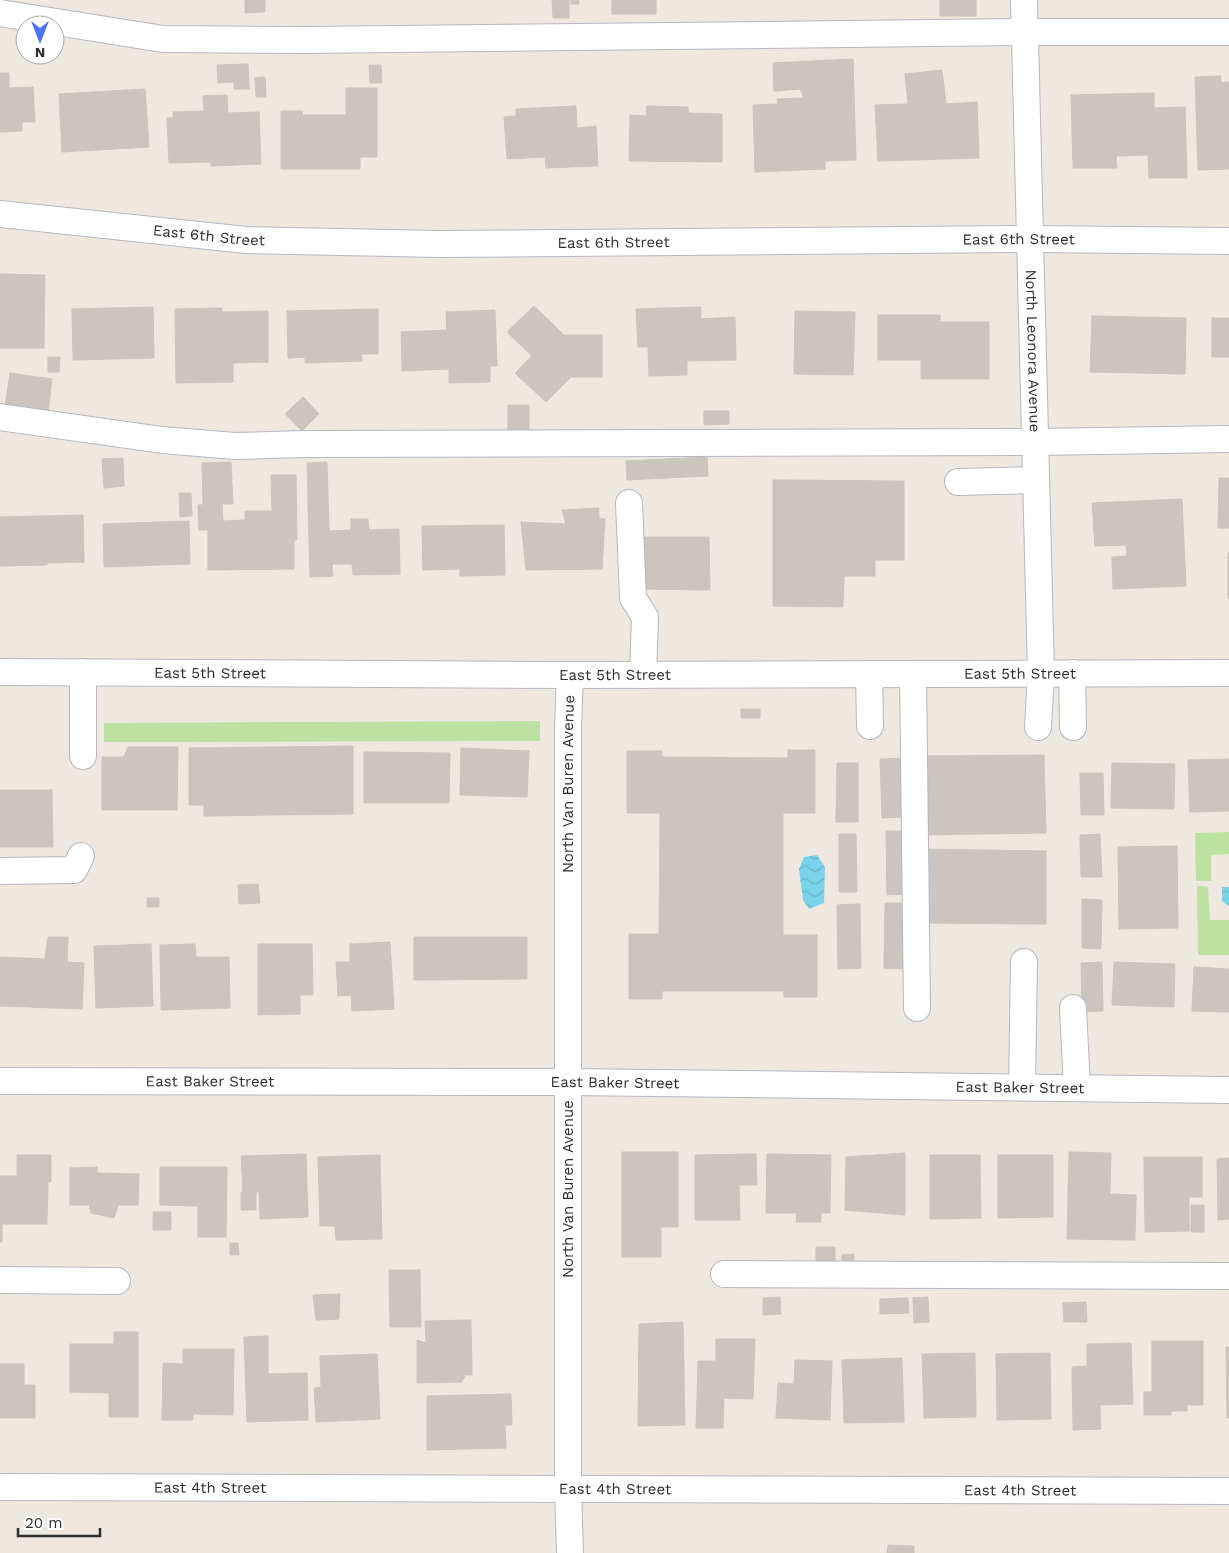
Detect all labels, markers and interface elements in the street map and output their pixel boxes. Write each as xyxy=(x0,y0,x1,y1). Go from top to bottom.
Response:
north arrow xyxy=(15,15,65,65)
text: N xyxy=(35,45,45,61)
street label: East 6th Street xyxy=(152,221,266,249)
street label: East 6th Street xyxy=(962,230,1076,249)
street label: East 6th Street xyxy=(557,233,671,252)
street label: North Leonora Avenue xyxy=(1022,269,1044,432)
street label: East 5th Street xyxy=(154,664,267,682)
street label: East 5th Street xyxy=(964,664,1077,683)
street label: East 5th Street xyxy=(559,666,672,684)
street label: North Van Buren Avenue xyxy=(559,695,578,873)
street label: East Baker Street xyxy=(146,1072,275,1090)
street label: East Baker Street xyxy=(551,1073,680,1092)
street label: East Baker Street xyxy=(956,1078,1085,1097)
street label: North Van Buren Avenue xyxy=(559,1100,577,1278)
street label: East 4th Street xyxy=(154,1479,267,1497)
street label: East 4th Street xyxy=(559,1480,672,1498)
street label: East 4th Street xyxy=(964,1481,1077,1500)
scale bar xyxy=(18,1506,100,1538)
text: 20 m xyxy=(25,1514,63,1532)

